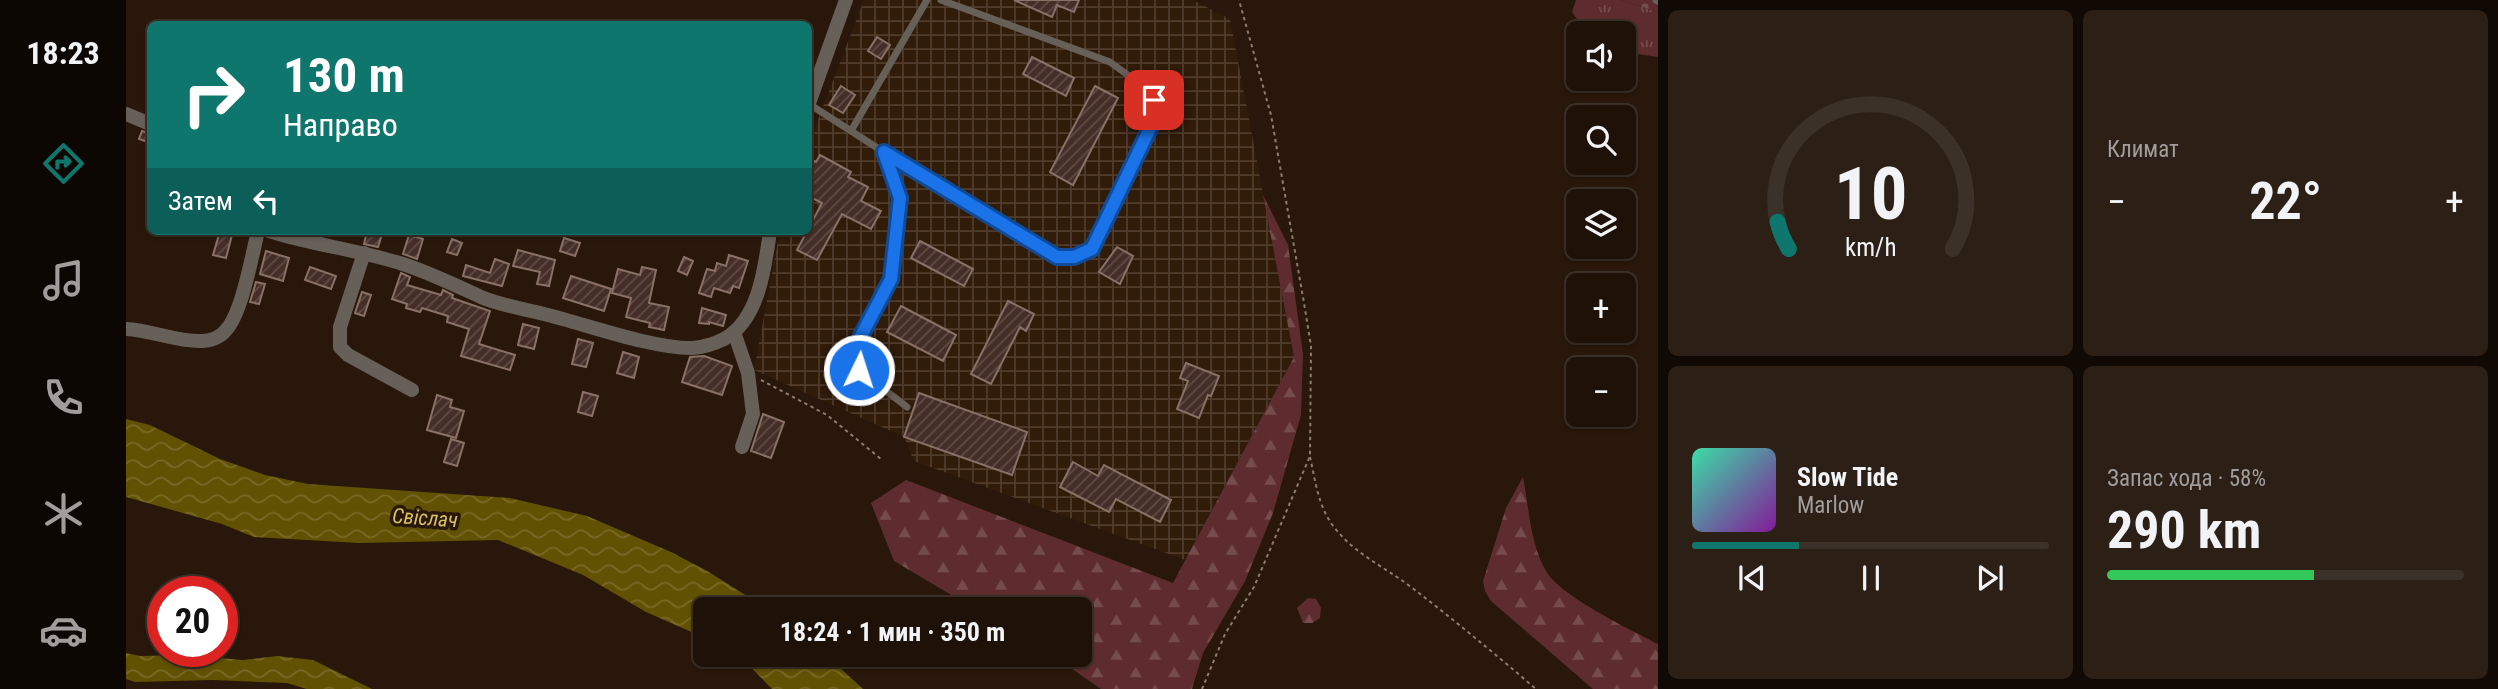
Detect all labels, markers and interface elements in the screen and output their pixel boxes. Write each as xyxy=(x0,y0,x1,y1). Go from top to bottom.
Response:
map controls xyxy=(1566,21,1636,427)
button: sound xyxy=(1566,21,1636,91)
text: 18:23 xyxy=(26,34,100,72)
text: 130 m xyxy=(283,47,405,104)
icon: right xyxy=(168,49,259,140)
pin xyxy=(1124,70,1184,130)
icon: arrive xyxy=(1135,81,1173,119)
button: search xyxy=(1566,105,1636,175)
text: Направо xyxy=(283,106,398,144)
text: Климат xyxy=(2107,136,2179,163)
icon: directions xyxy=(39,139,88,188)
text: 10 xyxy=(1834,151,1907,237)
text: 22° xyxy=(2249,171,2322,232)
text: − xyxy=(2107,180,2126,224)
text: + xyxy=(2445,180,2464,224)
icon: left xyxy=(247,182,285,220)
text: Затем xyxy=(168,186,233,216)
button: layers xyxy=(1566,189,1636,259)
text: km/h xyxy=(1845,233,1896,262)
icon: music xyxy=(39,256,88,305)
button: + xyxy=(1566,273,1636,343)
position arrow xyxy=(822,333,896,407)
button: − xyxy=(1566,357,1636,427)
icon: phone xyxy=(39,373,88,422)
text: Slow Tide xyxy=(1797,462,1898,492)
text: Запас хода · 58% xyxy=(2107,465,2266,492)
icon: climate xyxy=(39,489,88,538)
text: Marlow xyxy=(1797,492,1864,519)
text: 290 km xyxy=(2107,500,2261,561)
water label: Свіслач xyxy=(391,504,459,532)
icon: previous xyxy=(1733,559,1771,597)
icon: pause xyxy=(1852,559,1890,597)
icon: next xyxy=(1971,559,2009,597)
speed limit sign: 20 xyxy=(147,576,238,667)
icon: car xyxy=(39,606,88,655)
text: 18:24 · 1 мин · 350 m xyxy=(780,617,1005,647)

